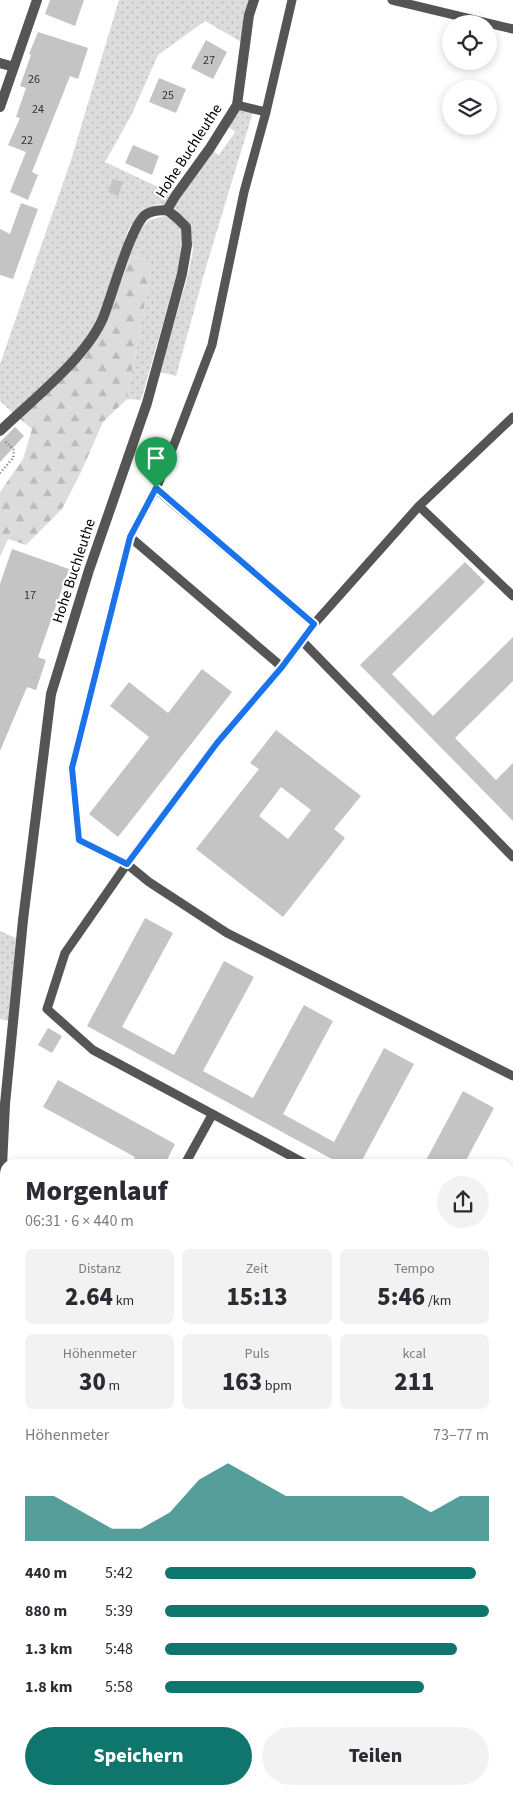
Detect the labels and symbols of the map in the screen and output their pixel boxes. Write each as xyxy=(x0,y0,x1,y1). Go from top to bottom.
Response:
house number: 27 xyxy=(203,52,215,69)
house number: 26 xyxy=(28,71,40,88)
house number: 25 xyxy=(162,87,174,104)
street label: Hohe Buchleuthe xyxy=(151,100,227,202)
house number: 24 xyxy=(32,101,44,118)
house number: 22 xyxy=(21,132,33,149)
pin xyxy=(135,437,177,488)
street label: Hohe Buchleuthe xyxy=(47,516,101,626)
house number: 17 xyxy=(24,587,36,604)

